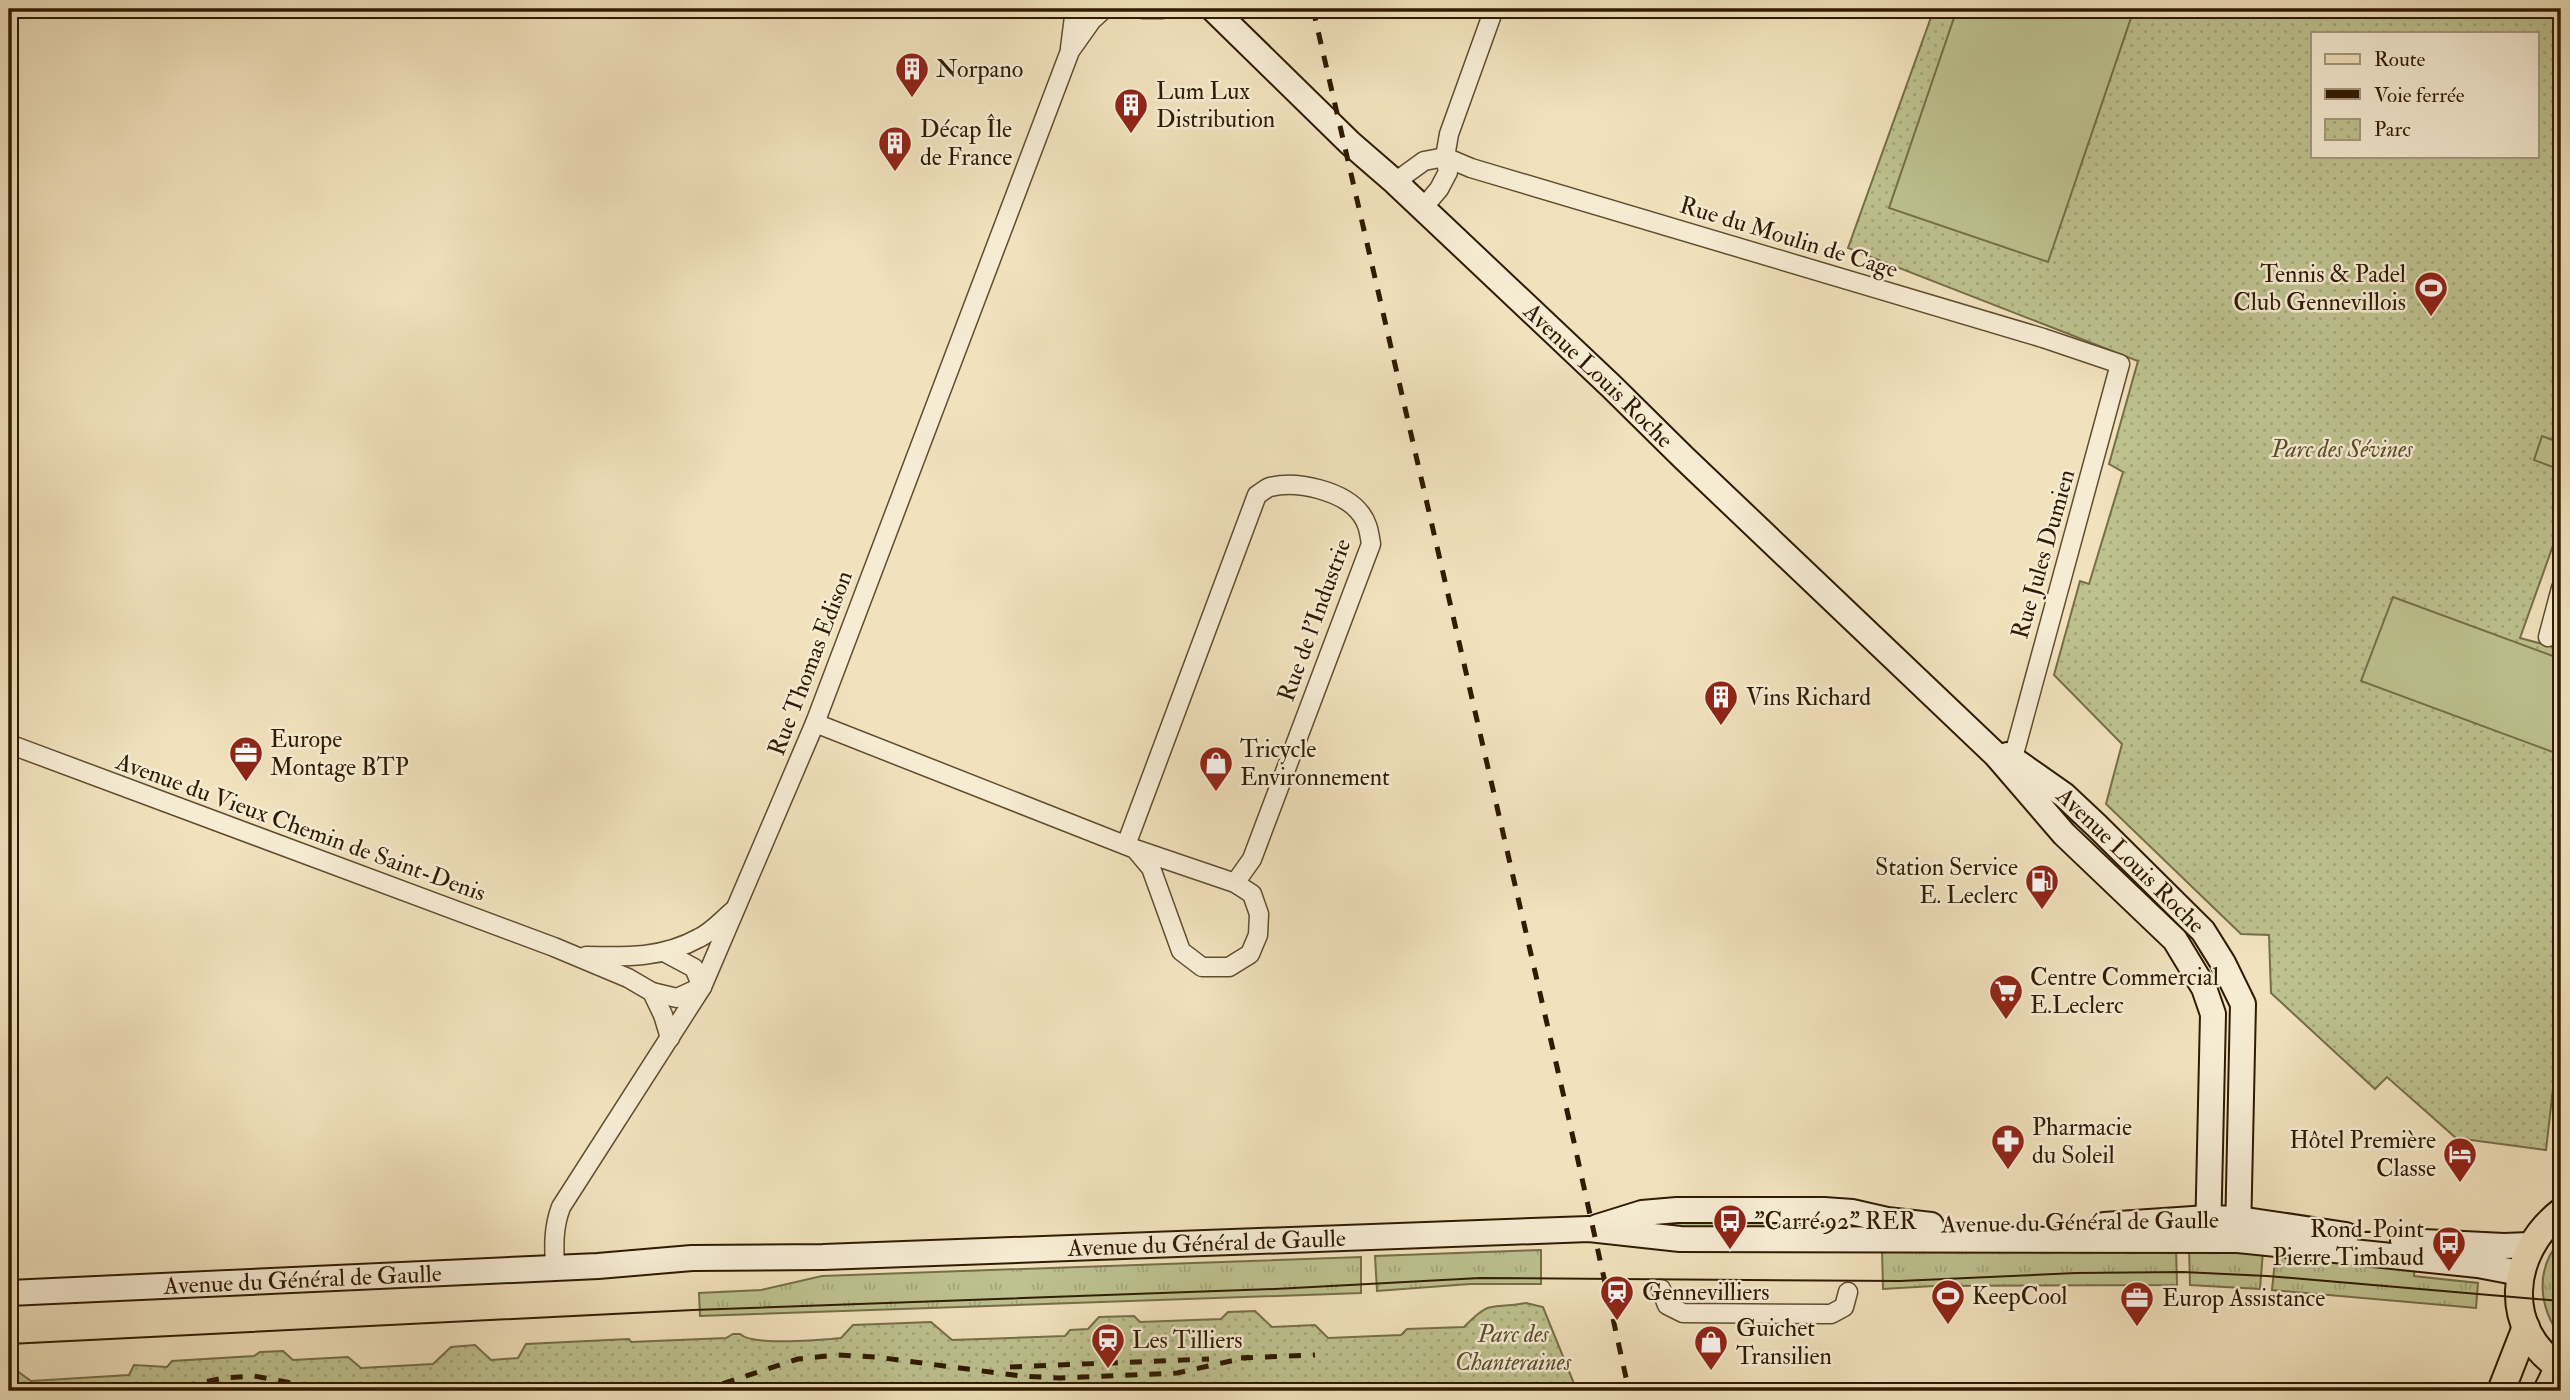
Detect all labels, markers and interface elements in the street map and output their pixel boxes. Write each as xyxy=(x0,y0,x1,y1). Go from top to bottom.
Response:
legend xyxy=(2311,32,2538,158)
text: Route xyxy=(2374,46,2426,73)
building icon: Norpano xyxy=(893,50,931,99)
place label: Norpano xyxy=(936,54,1023,85)
place label: Lum Lux Distribution xyxy=(1156,76,1275,135)
text: Voie ferrée xyxy=(2374,82,2465,109)
building icon: Lum Lux Distribution xyxy=(1112,86,1150,135)
place label: Décap Île de France xyxy=(920,113,1012,173)
text: Parc xyxy=(2374,116,2411,143)
building icon: Décap Île de France xyxy=(876,124,914,173)
street label: Rue du Moulin de Cage xyxy=(1676,190,1902,285)
place label: Tennis & Padel Club Gennevillois xyxy=(2233,259,2406,318)
sports icon: Tennis & Padel Club Gennevillois xyxy=(2412,269,2450,318)
street label: Avenue Louis Roche xyxy=(1516,296,1680,455)
park label: Parc des Sévines xyxy=(2270,434,2413,465)
street label: Rue Jules Dumien xyxy=(2004,466,2082,642)
street label: Rue de l'Industrie xyxy=(1271,535,1358,706)
street label: Rue Thomas Edison xyxy=(761,566,860,760)
building icon: Vins Richard xyxy=(1702,678,1740,727)
place label: Vins Richard xyxy=(1746,682,1871,713)
place label: Europe Montage BTP xyxy=(270,724,409,783)
office icon: Europe Montage BTP xyxy=(227,734,265,783)
place label: Tricycle Environnement xyxy=(1240,734,1390,793)
shop icon: Tricycle Environnement xyxy=(1197,744,1235,793)
street label: Avenue du Vieux Chemin de Saint-Denis xyxy=(111,746,490,909)
street label: Avenue Louis Roche xyxy=(2049,780,2212,940)
place label: Station Service E. Leclerc xyxy=(1875,852,2018,911)
fuel station icon: Station Service E. Leclerc xyxy=(2023,862,2061,911)
place label: Centre Commercial E.Leclerc xyxy=(2030,962,2219,1021)
supermarket icon: Centre Commercial E.Leclerc xyxy=(1987,972,2025,1021)
place label: Pharmacie du Soleil xyxy=(2032,1112,2132,1171)
pharmacy icon: Pharmacie du Soleil xyxy=(1989,1122,2027,1171)
place label: Hôtel Première Classe xyxy=(2290,1125,2436,1184)
hotel icon: Hôtel Première Classe xyxy=(2441,1135,2479,1184)
bus stop icon: "Carré 92" RER xyxy=(1711,1202,1749,1251)
street label: Avenue du Général de Gaulle xyxy=(1940,1205,2219,1240)
place label: "Carré 92" RER xyxy=(1754,1206,1917,1237)
place label: Rond-Point Pierre Timbaud xyxy=(2273,1214,2424,1273)
street label: Avenue du Général de Gaulle xyxy=(1066,1223,1346,1264)
bus stop icon: Rond-Point Pierre Timbaud xyxy=(2430,1224,2468,1273)
street label: Avenue du Général de Gaulle xyxy=(162,1258,442,1302)
station icon: Gennevilliers xyxy=(1598,1273,1636,1322)
place label: Gennevilliers xyxy=(1642,1277,1770,1308)
sports icon: KeepCool xyxy=(1929,1277,1967,1326)
office icon: Europ Assistance xyxy=(2118,1279,2156,1328)
place label: KeepCool xyxy=(1972,1281,2067,1312)
place label: Europ Assistance xyxy=(2162,1283,2325,1314)
place label: Guichet Transilien xyxy=(1736,1313,1832,1372)
park label: Parc des Chanteraines xyxy=(1455,1319,1571,1378)
station icon: Les Tilliers xyxy=(1089,1321,1127,1370)
shop icon: Guichet Transilien xyxy=(1692,1323,1730,1372)
place label: Les Tilliers xyxy=(1132,1325,1242,1356)

